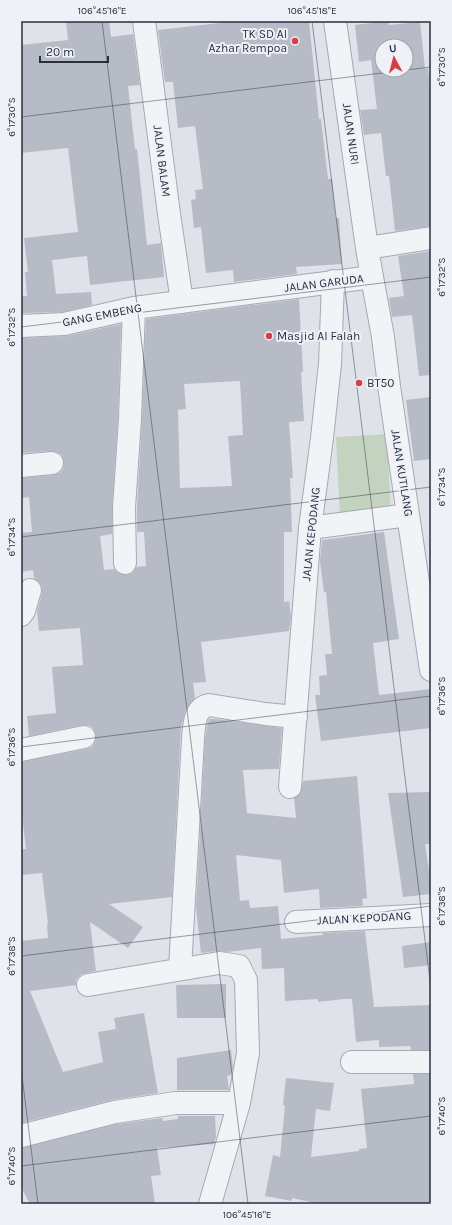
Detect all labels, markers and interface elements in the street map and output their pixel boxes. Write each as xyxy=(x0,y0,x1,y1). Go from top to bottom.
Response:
text: 106°45'16"E xyxy=(78,5,126,17)
text: 106°45'18"E xyxy=(287,5,337,17)
place label: TK SD Al Azhar Rempoa xyxy=(208,27,287,55)
marker: TK SD Al Azhar Rempoa xyxy=(290,36,300,46)
scale bar xyxy=(40,38,108,64)
north arrow xyxy=(374,38,414,78)
text: U xyxy=(388,42,397,55)
text: 20 m xyxy=(46,45,74,59)
text: 6°17'30"S xyxy=(436,47,448,87)
text: 6°17'30"S xyxy=(6,97,18,137)
street label: JALAN NURI xyxy=(340,102,362,166)
street label: JALAN BALAM xyxy=(151,124,173,198)
text: 6°17'32"S xyxy=(436,257,448,297)
street label: JALAN GARUDA xyxy=(283,271,365,295)
street label: GANG EMBENG xyxy=(61,300,143,330)
text: 6°17'32"S xyxy=(6,307,18,347)
place label: Masjid Al Falah xyxy=(277,329,360,343)
marker: Masjid Al Falah xyxy=(264,331,274,341)
place label: BT50 xyxy=(367,376,394,390)
marker: BT50 xyxy=(354,378,364,388)
street label: JALAN KUTILANG xyxy=(388,428,416,518)
text: 6°17'34"S xyxy=(436,467,448,507)
street label: JALAN KEPODANG xyxy=(299,486,323,582)
text: 6°17'34"S xyxy=(6,517,18,557)
text: 6°17'36"S xyxy=(436,676,448,716)
text: 6°17'36"S xyxy=(6,727,18,767)
text: 6°17'38"S xyxy=(436,886,448,926)
street label: JALAN KEPODANG xyxy=(316,909,412,927)
text: 6°17'38"S xyxy=(6,936,18,976)
text: 6°17'40"S xyxy=(436,1096,448,1136)
text: 6°17'40"S xyxy=(6,1146,18,1186)
text: 106°45'16"E xyxy=(223,1209,271,1221)

